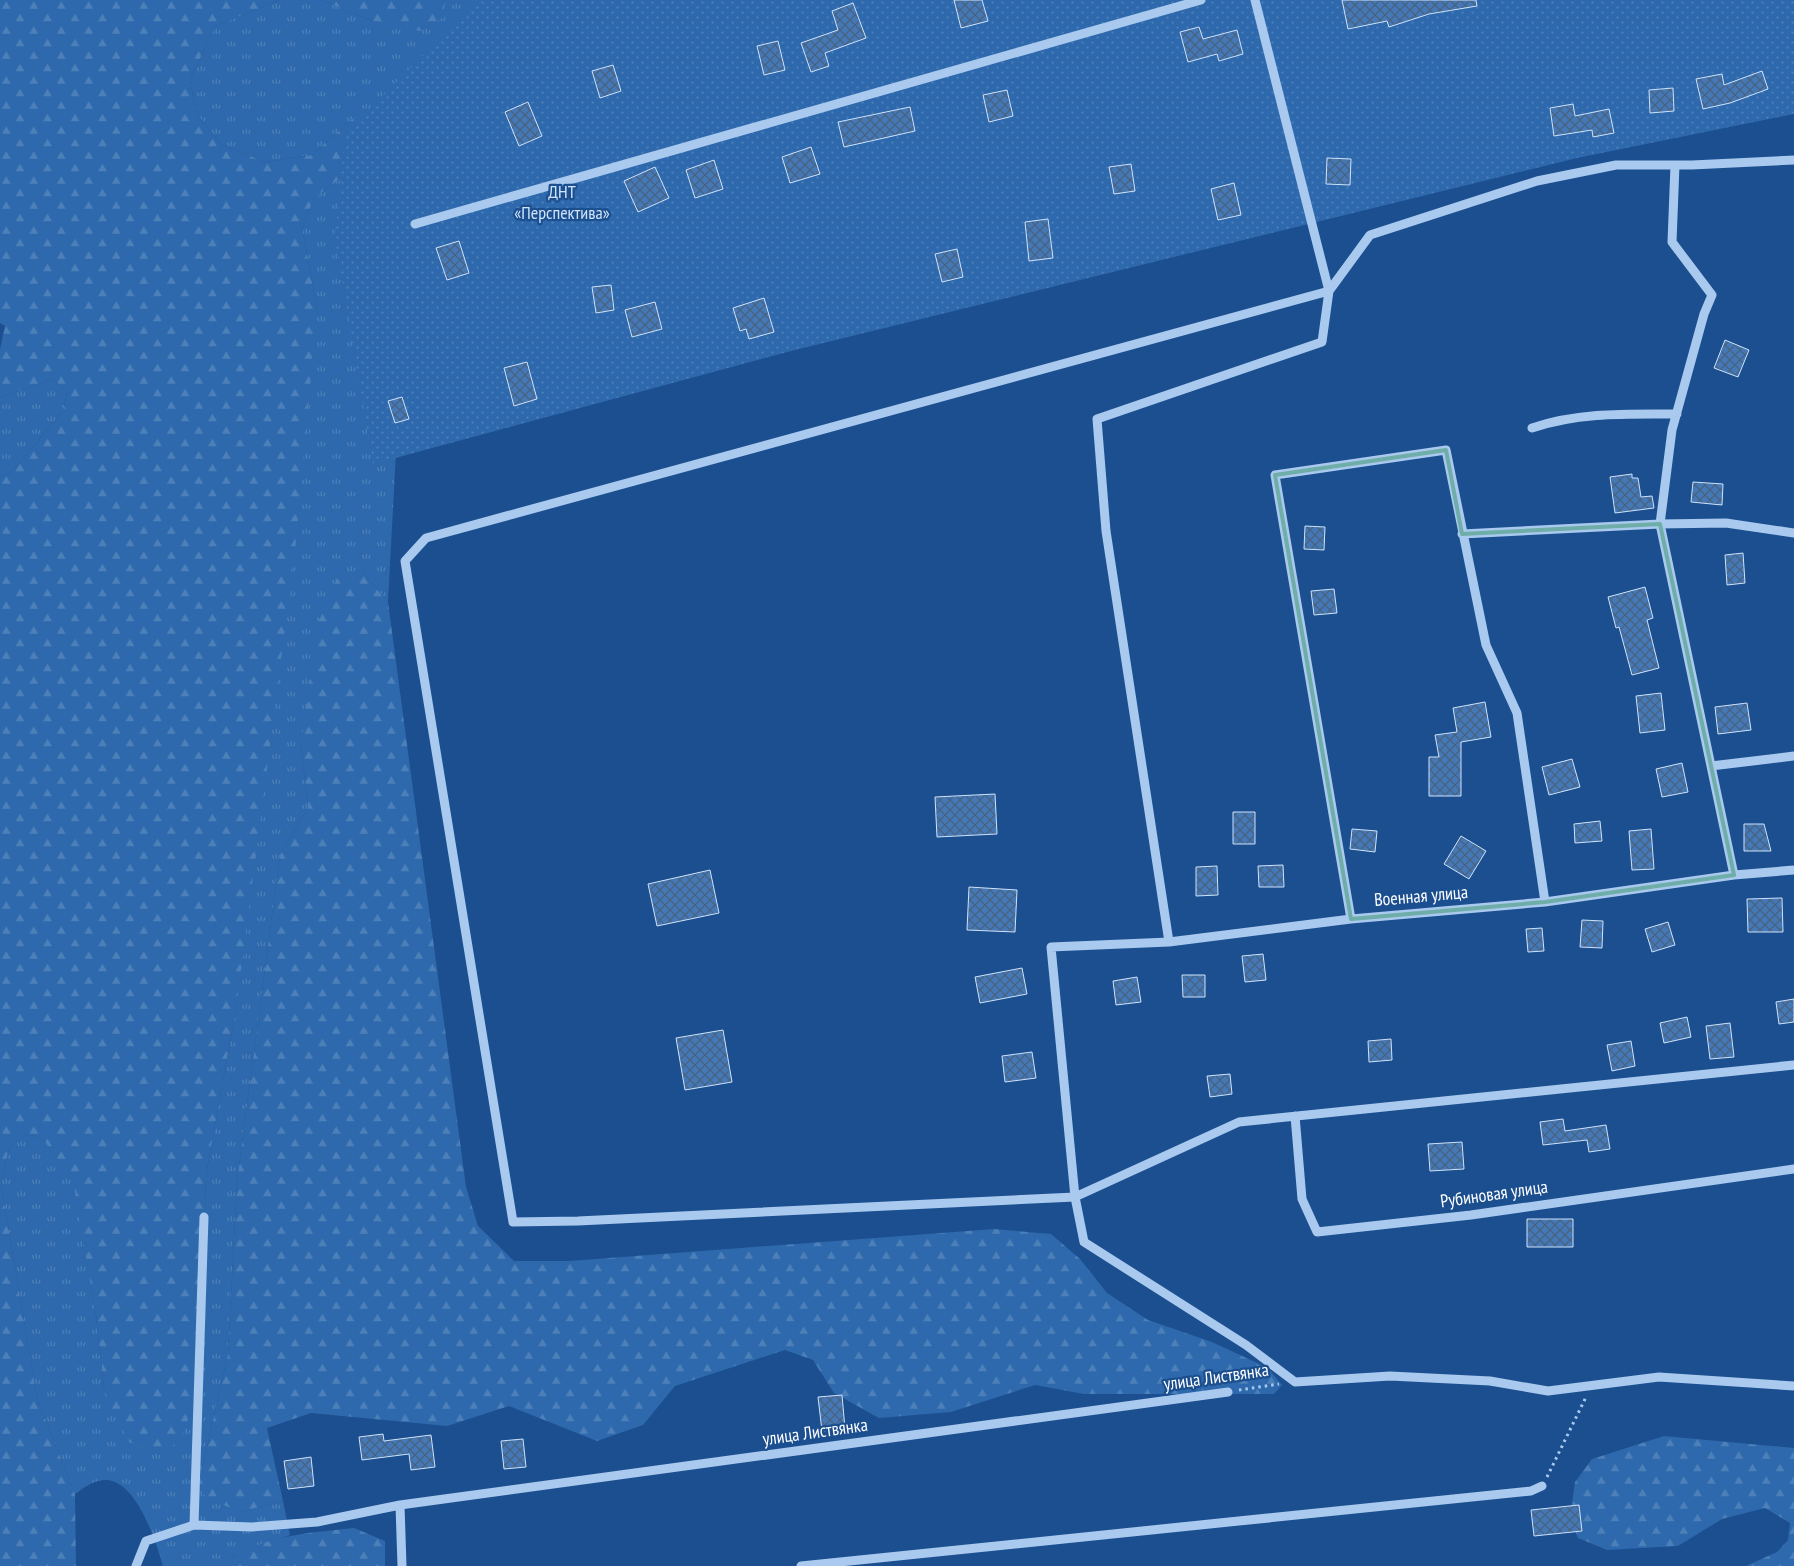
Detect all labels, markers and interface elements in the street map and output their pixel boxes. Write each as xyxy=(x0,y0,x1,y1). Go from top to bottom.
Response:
park label: ДНТ «Перспектива» xyxy=(514,180,610,224)
street label: Военная улица xyxy=(1373,880,1469,911)
street label: Рубиновая улица xyxy=(1439,1175,1549,1212)
street label: улица Листвянка xyxy=(1162,1358,1270,1395)
street label: улица Листвянка xyxy=(761,1413,869,1450)

